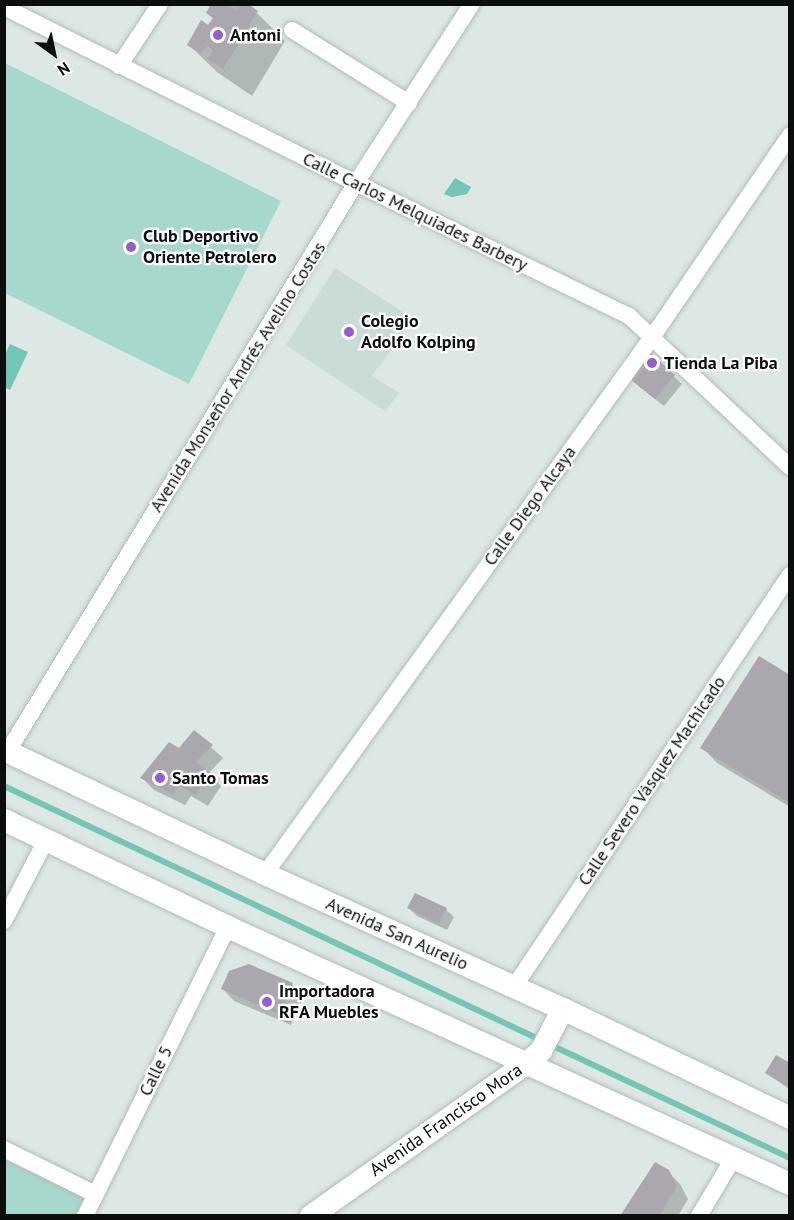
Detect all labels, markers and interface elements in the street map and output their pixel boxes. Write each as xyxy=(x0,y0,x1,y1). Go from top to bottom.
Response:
north arrow xyxy=(24,24,84,84)
place label: Antoni xyxy=(230,24,281,46)
marker: Antoni xyxy=(211,28,225,42)
text: N xyxy=(54,58,74,80)
street label: Calle Carlos Melquiades Barbery xyxy=(299,148,531,276)
place label: Club Deportivo Oriente Petrolero xyxy=(143,226,277,268)
street label: Avenida Monseñor Andrés Avelino Costas xyxy=(145,237,331,517)
marker: Club Deportivo Oriente Petrolero xyxy=(124,240,138,254)
place label: Colegio Adolfo Kolping xyxy=(361,311,476,354)
marker: Colegio Adolfo Kolping xyxy=(342,325,356,339)
place label: Tienda La Piba xyxy=(664,352,778,374)
marker: Tienda La Piba xyxy=(645,356,659,370)
street label: Calle Diego Alcaya xyxy=(479,442,581,570)
street label: Calle Severo Vásquez Machicado xyxy=(573,672,731,890)
place label: Santo Tomas xyxy=(172,767,269,789)
marker: Santo Tomas xyxy=(153,771,167,785)
street label: Avenida San Aurelio xyxy=(322,893,472,975)
place label: Importadora RFA Muebles xyxy=(279,981,379,1024)
marker: Importadora RFA Muebles xyxy=(260,995,274,1009)
street label: Calle 5 xyxy=(135,1042,177,1100)
street label: Avenida Francisco Mora xyxy=(365,1059,527,1181)

